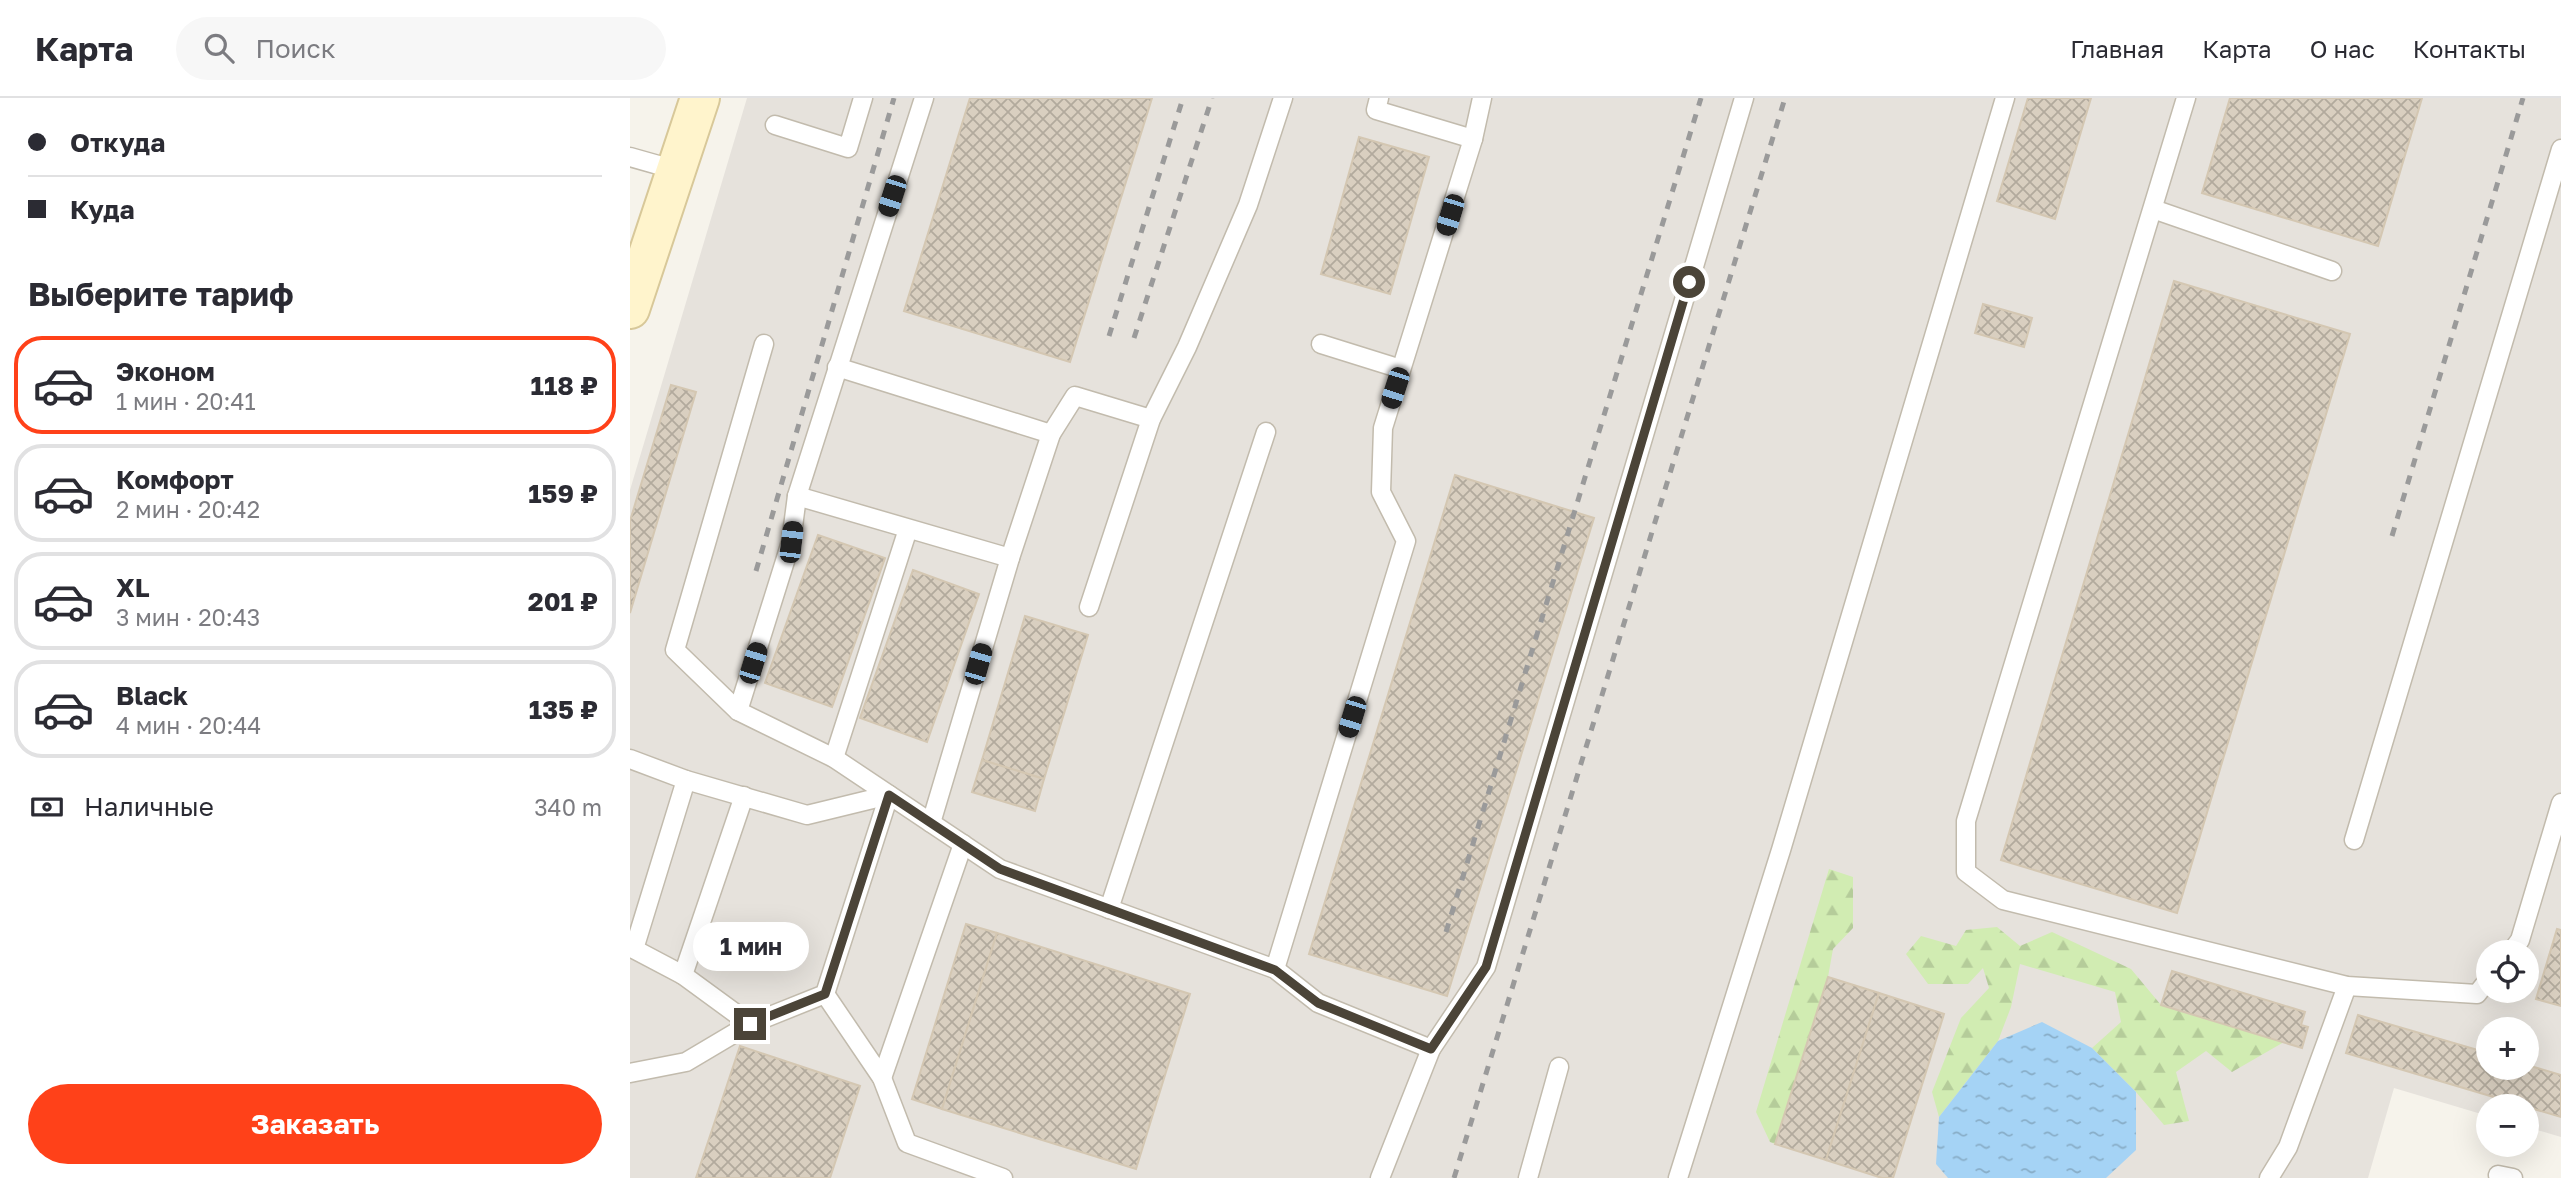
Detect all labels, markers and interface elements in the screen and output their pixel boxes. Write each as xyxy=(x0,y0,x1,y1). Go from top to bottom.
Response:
search box xyxy=(176,17,666,80)
text: Карта xyxy=(35,29,134,68)
icon: search xyxy=(200,29,238,67)
text: Поиск xyxy=(256,33,336,64)
text: Главная xyxy=(2070,34,2164,63)
text: Карта xyxy=(2202,34,2272,63)
text: О нас xyxy=(2310,34,2375,63)
text: Контакты xyxy=(2413,34,2526,63)
text: Откуда xyxy=(70,127,165,158)
car xyxy=(876,173,909,219)
car xyxy=(1434,192,1467,238)
text: Куда xyxy=(70,194,135,225)
route start xyxy=(1673,266,1705,298)
text: Выберите тариф xyxy=(28,275,294,313)
icon: car xyxy=(32,354,95,417)
text: Эконом xyxy=(116,356,215,387)
car xyxy=(1379,365,1412,411)
text: 118 ₽ xyxy=(531,370,598,401)
text: 1 мин · 20:41 xyxy=(116,387,256,415)
icon: car xyxy=(32,462,95,525)
text: Комфорт xyxy=(116,464,234,495)
text: 159 ₽ xyxy=(528,478,598,509)
text: 2 мин · 20:42 xyxy=(116,495,260,523)
car xyxy=(779,520,804,564)
icon: car xyxy=(32,570,95,633)
text: XL xyxy=(116,572,150,603)
text: 201 ₽ xyxy=(528,586,598,617)
text: 3 мин · 20:43 xyxy=(116,603,260,631)
car xyxy=(737,640,770,686)
car xyxy=(963,641,994,687)
icon: car xyxy=(32,678,95,741)
text: Black xyxy=(116,680,188,711)
text: 135 ₽ xyxy=(529,694,598,725)
car xyxy=(1336,694,1369,740)
text: 4 мин · 20:44 xyxy=(116,711,261,739)
icon: cash xyxy=(28,788,66,826)
text: Наличные xyxy=(84,791,214,822)
text: 340 m xyxy=(534,793,602,821)
callout: 1 мин xyxy=(692,922,808,972)
text: 1 мин xyxy=(720,932,782,960)
map controls xyxy=(2476,940,2539,1157)
button: locate xyxy=(2476,940,2539,1003)
route end xyxy=(734,1008,766,1040)
button: + xyxy=(2476,1017,2539,1080)
button: Заказать xyxy=(28,1084,602,1164)
button: − xyxy=(2476,1094,2539,1157)

